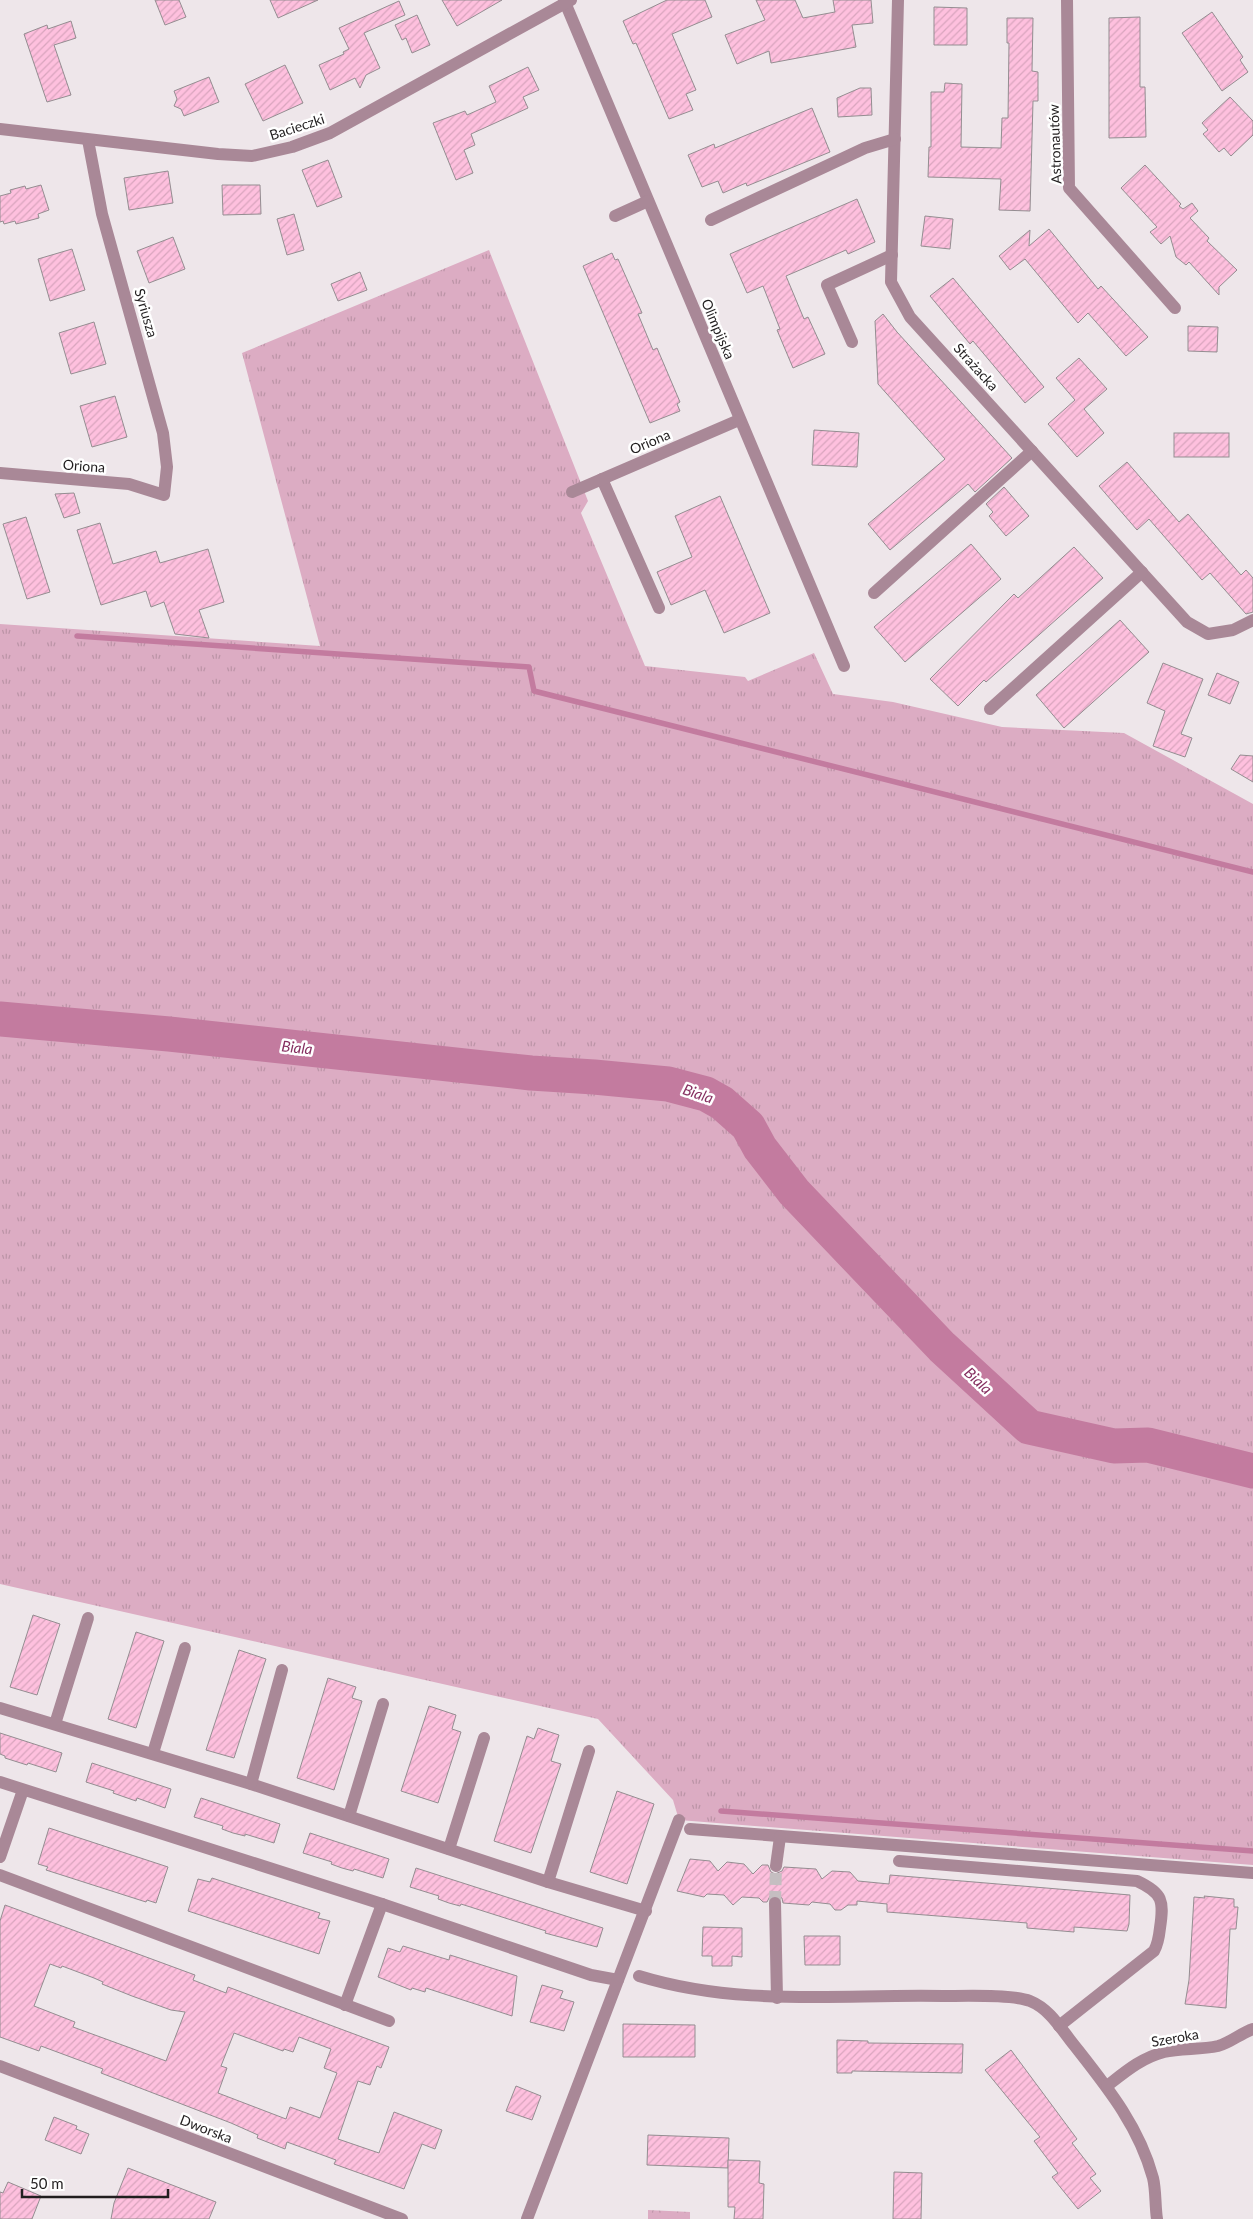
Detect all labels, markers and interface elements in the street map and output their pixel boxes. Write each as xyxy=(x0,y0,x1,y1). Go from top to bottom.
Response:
street label: Astronautów xyxy=(1045,104,1064,184)
street label: Bacieczki xyxy=(267,110,326,143)
street label: Syriusza xyxy=(131,286,162,339)
street label: Olimpijska xyxy=(698,296,739,362)
street label: Strażacka xyxy=(951,339,1002,394)
street label: Oriona xyxy=(627,425,673,458)
street label: Oriona xyxy=(62,456,106,475)
water label: Biala xyxy=(281,1036,314,1058)
water label: Biala xyxy=(681,1079,716,1107)
water label: Biala xyxy=(961,1363,996,1398)
street label: Szeroka xyxy=(1150,2025,1200,2050)
street label: Dworska xyxy=(178,2111,235,2146)
scale bar xyxy=(22,2166,169,2198)
text: 50 m xyxy=(30,2174,64,2192)

